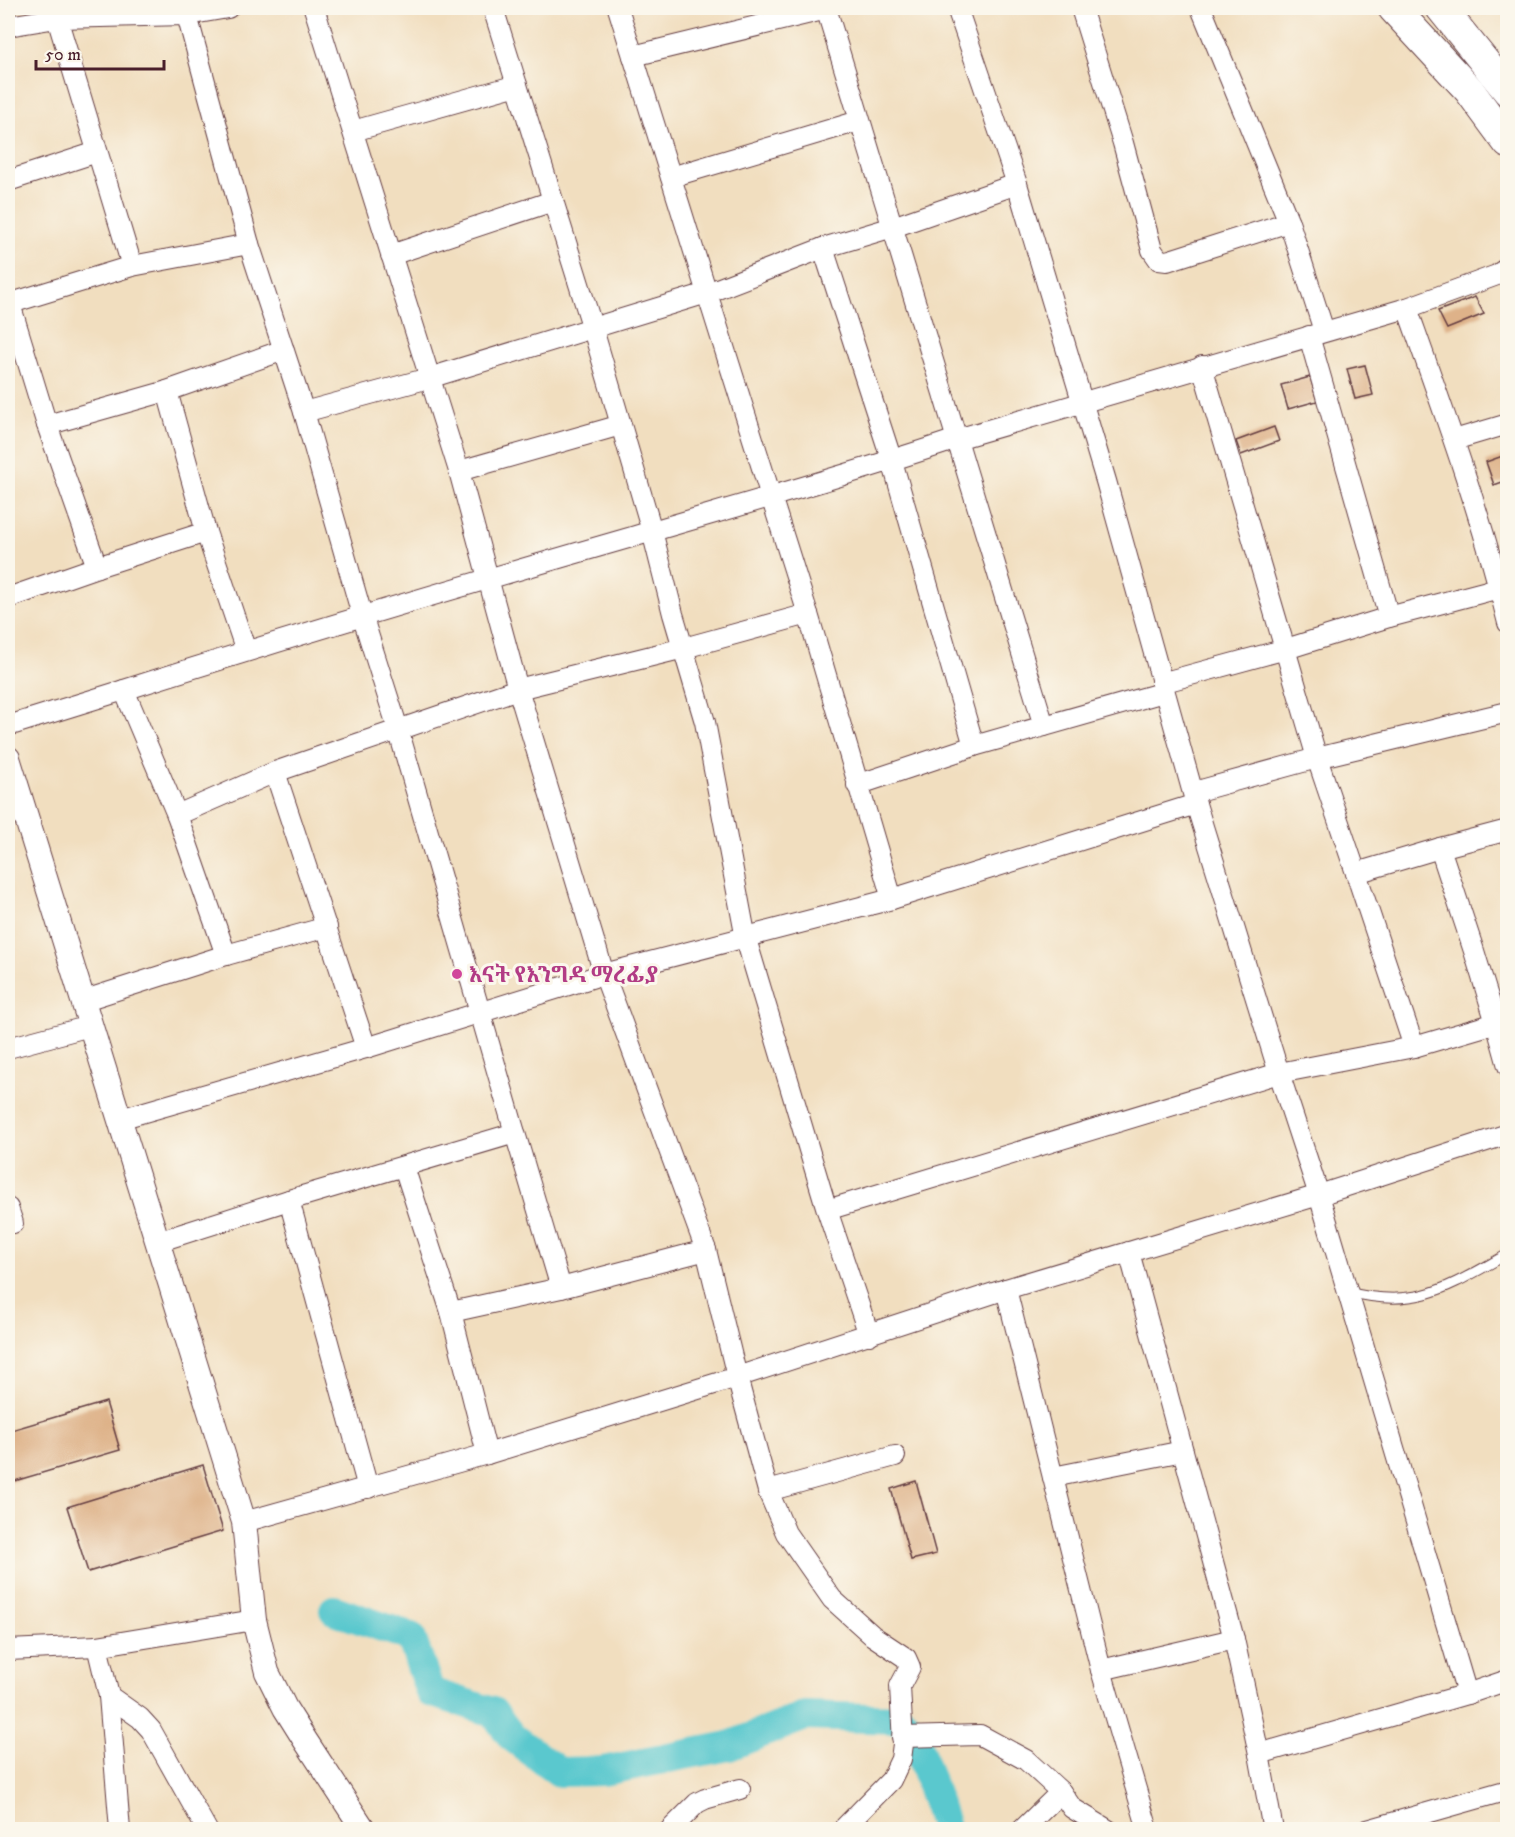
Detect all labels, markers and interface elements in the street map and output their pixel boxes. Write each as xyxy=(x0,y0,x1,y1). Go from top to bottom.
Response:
scale bar xyxy=(36,33,164,71)
text: 50 m xyxy=(45,44,81,66)
place label: እናት የእንግዳ ማረፊያ xyxy=(469,962,658,989)
marker: እናት የእንግዳ ማረፊያ xyxy=(450,967,464,981)

